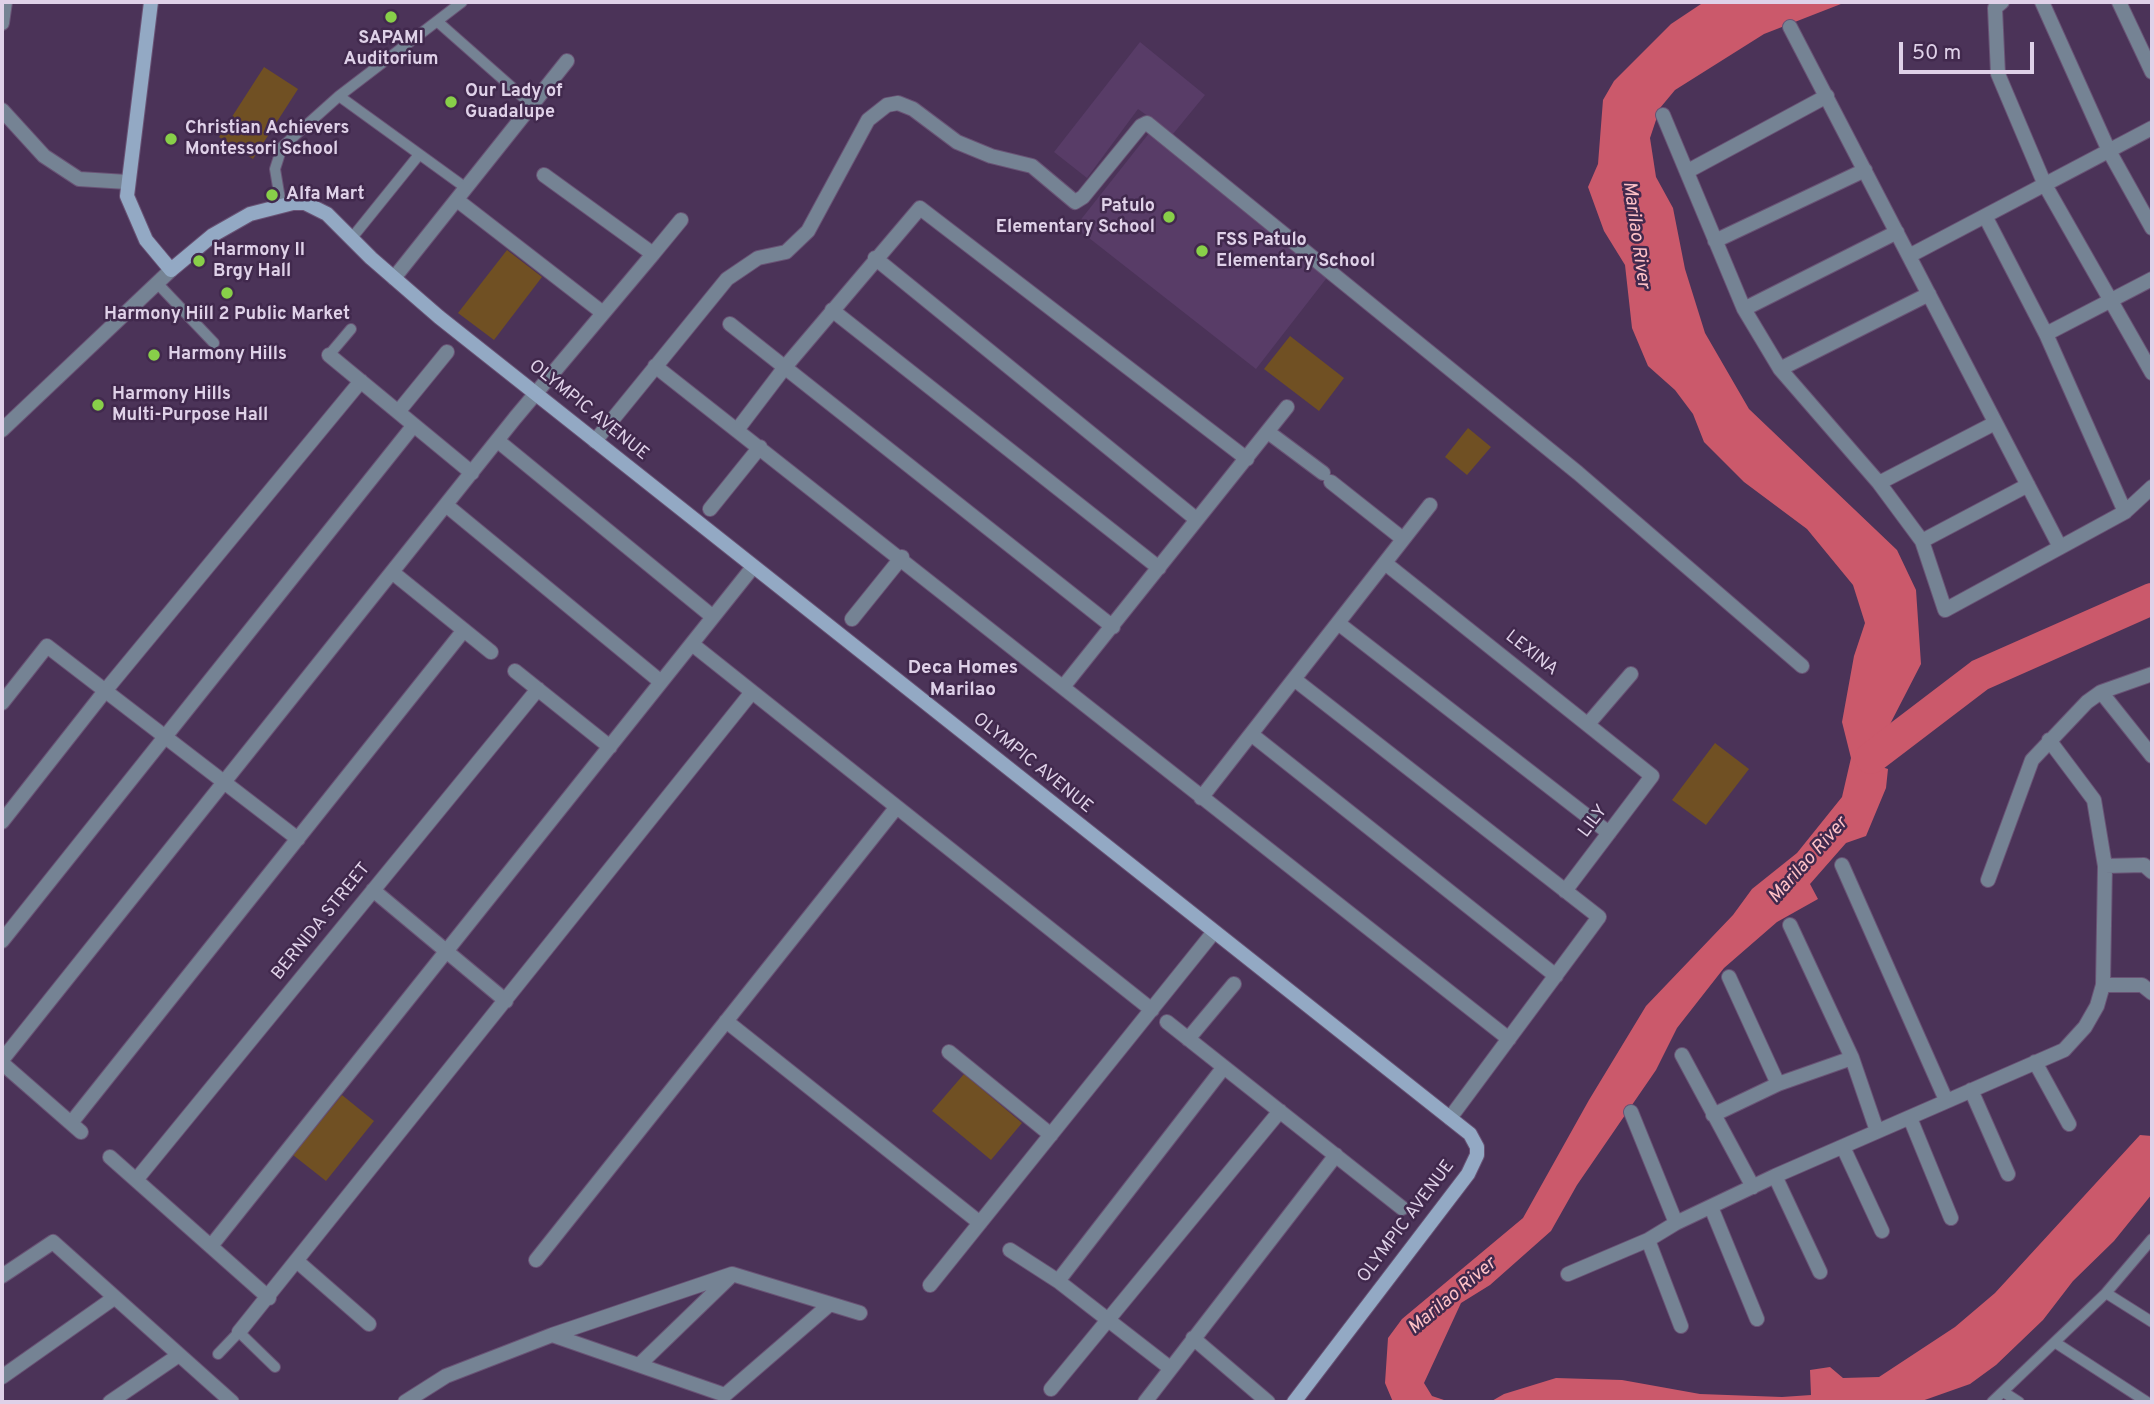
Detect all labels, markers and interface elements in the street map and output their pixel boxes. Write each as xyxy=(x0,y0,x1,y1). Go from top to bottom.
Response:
marker: SAPAMI Auditorium xyxy=(383,9,399,25)
place label: SAPAMI Auditorium xyxy=(344,28,438,70)
scale bar xyxy=(1902,28,2037,72)
text: 50 m xyxy=(1912,40,1961,67)
place label: Our Lady of Guadalupe xyxy=(465,81,563,124)
marker: Our Lady of Guadalupe xyxy=(443,94,459,110)
place label: Christian Achievers Montessori School xyxy=(185,118,349,160)
marker: Christian Achievers Montessori School xyxy=(163,131,179,147)
water label: Marilao River xyxy=(1616,180,1654,290)
place label: Alfa Mart xyxy=(286,184,365,206)
marker: Alfa Mart xyxy=(264,187,280,203)
place label: Patulo Elementary School xyxy=(996,196,1155,238)
marker: Patulo Elementary School xyxy=(1161,209,1177,225)
place label: FSS Patulo Elementary School xyxy=(1216,230,1375,272)
place label: Harmony II Brgy Hall xyxy=(213,240,305,282)
marker: FSS Patulo Elementary School xyxy=(1194,243,1210,259)
marker: Harmony II Brgy Hall xyxy=(191,253,207,269)
marker: Harmony Hill 2 Public Market xyxy=(219,285,235,301)
place label: Harmony Hill 2 Public Market xyxy=(104,304,350,326)
place label: Harmony Hills xyxy=(168,344,287,366)
marker: Harmony Hills xyxy=(146,347,162,363)
street label: OLYMPIC AVENUE xyxy=(524,356,652,466)
place label: Harmony Hills Multi-Purpose Hall xyxy=(112,384,268,426)
marker: Harmony Hills Multi-Purpose Hall xyxy=(90,397,106,413)
street label: LEXINA xyxy=(1500,627,1562,681)
district label: Deca Homes Marilao xyxy=(908,658,1018,702)
street label: OLYMPIC AVENUE xyxy=(968,709,1096,819)
street label: LILY xyxy=(1575,801,1613,843)
water label: Marilao River xyxy=(1764,813,1854,909)
street label: BERNIDA STREET xyxy=(268,859,376,985)
street label: OLYMPIC AVENUE xyxy=(1354,1156,1460,1288)
water label: Marilao River xyxy=(1404,1254,1502,1340)

